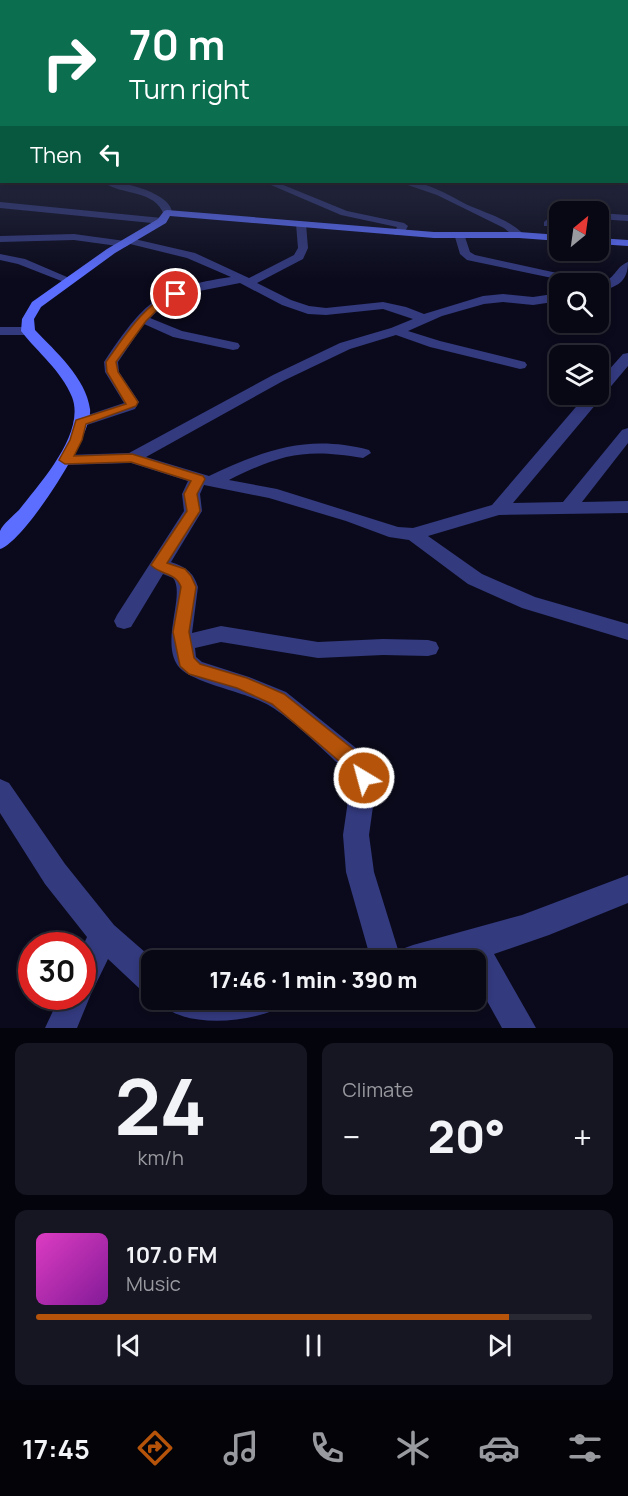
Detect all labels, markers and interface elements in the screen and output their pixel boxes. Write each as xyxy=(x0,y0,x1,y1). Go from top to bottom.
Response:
text: 70 m xyxy=(129,15,225,73)
icon: right xyxy=(30,24,108,102)
text: Turn right xyxy=(129,70,250,107)
icon: left xyxy=(94,138,127,171)
text: Then xyxy=(30,140,82,170)
north arrow xyxy=(549,201,609,261)
map controls xyxy=(549,201,609,405)
pin xyxy=(150,268,201,319)
button: search xyxy=(549,273,609,333)
icon: arrive xyxy=(159,277,192,310)
button: layers xyxy=(549,345,609,405)
position arrow xyxy=(332,746,396,810)
speed limit sign: 30 xyxy=(18,932,96,1010)
text: 17:46 · 1 min · 390 m xyxy=(209,965,418,995)
text: 24 xyxy=(115,1052,207,1158)
text: Climate xyxy=(343,1076,414,1103)
text: 20° xyxy=(428,1105,506,1167)
text: − xyxy=(343,1114,360,1159)
text: + xyxy=(573,1114,592,1159)
text: km/h xyxy=(137,1144,184,1171)
text: 107.0 FM xyxy=(126,1240,217,1270)
text: Music xyxy=(126,1270,181,1297)
icon: previous xyxy=(112,1329,145,1362)
icon: pause xyxy=(297,1329,330,1362)
icon: next xyxy=(483,1329,516,1362)
icon: directions xyxy=(134,1427,176,1469)
icon: music xyxy=(220,1427,262,1469)
icon: phone xyxy=(306,1427,348,1469)
icon: climate xyxy=(392,1427,434,1469)
icon: car xyxy=(478,1427,520,1469)
icon: filters xyxy=(564,1427,606,1469)
text: 17:45 xyxy=(22,1430,90,1467)

